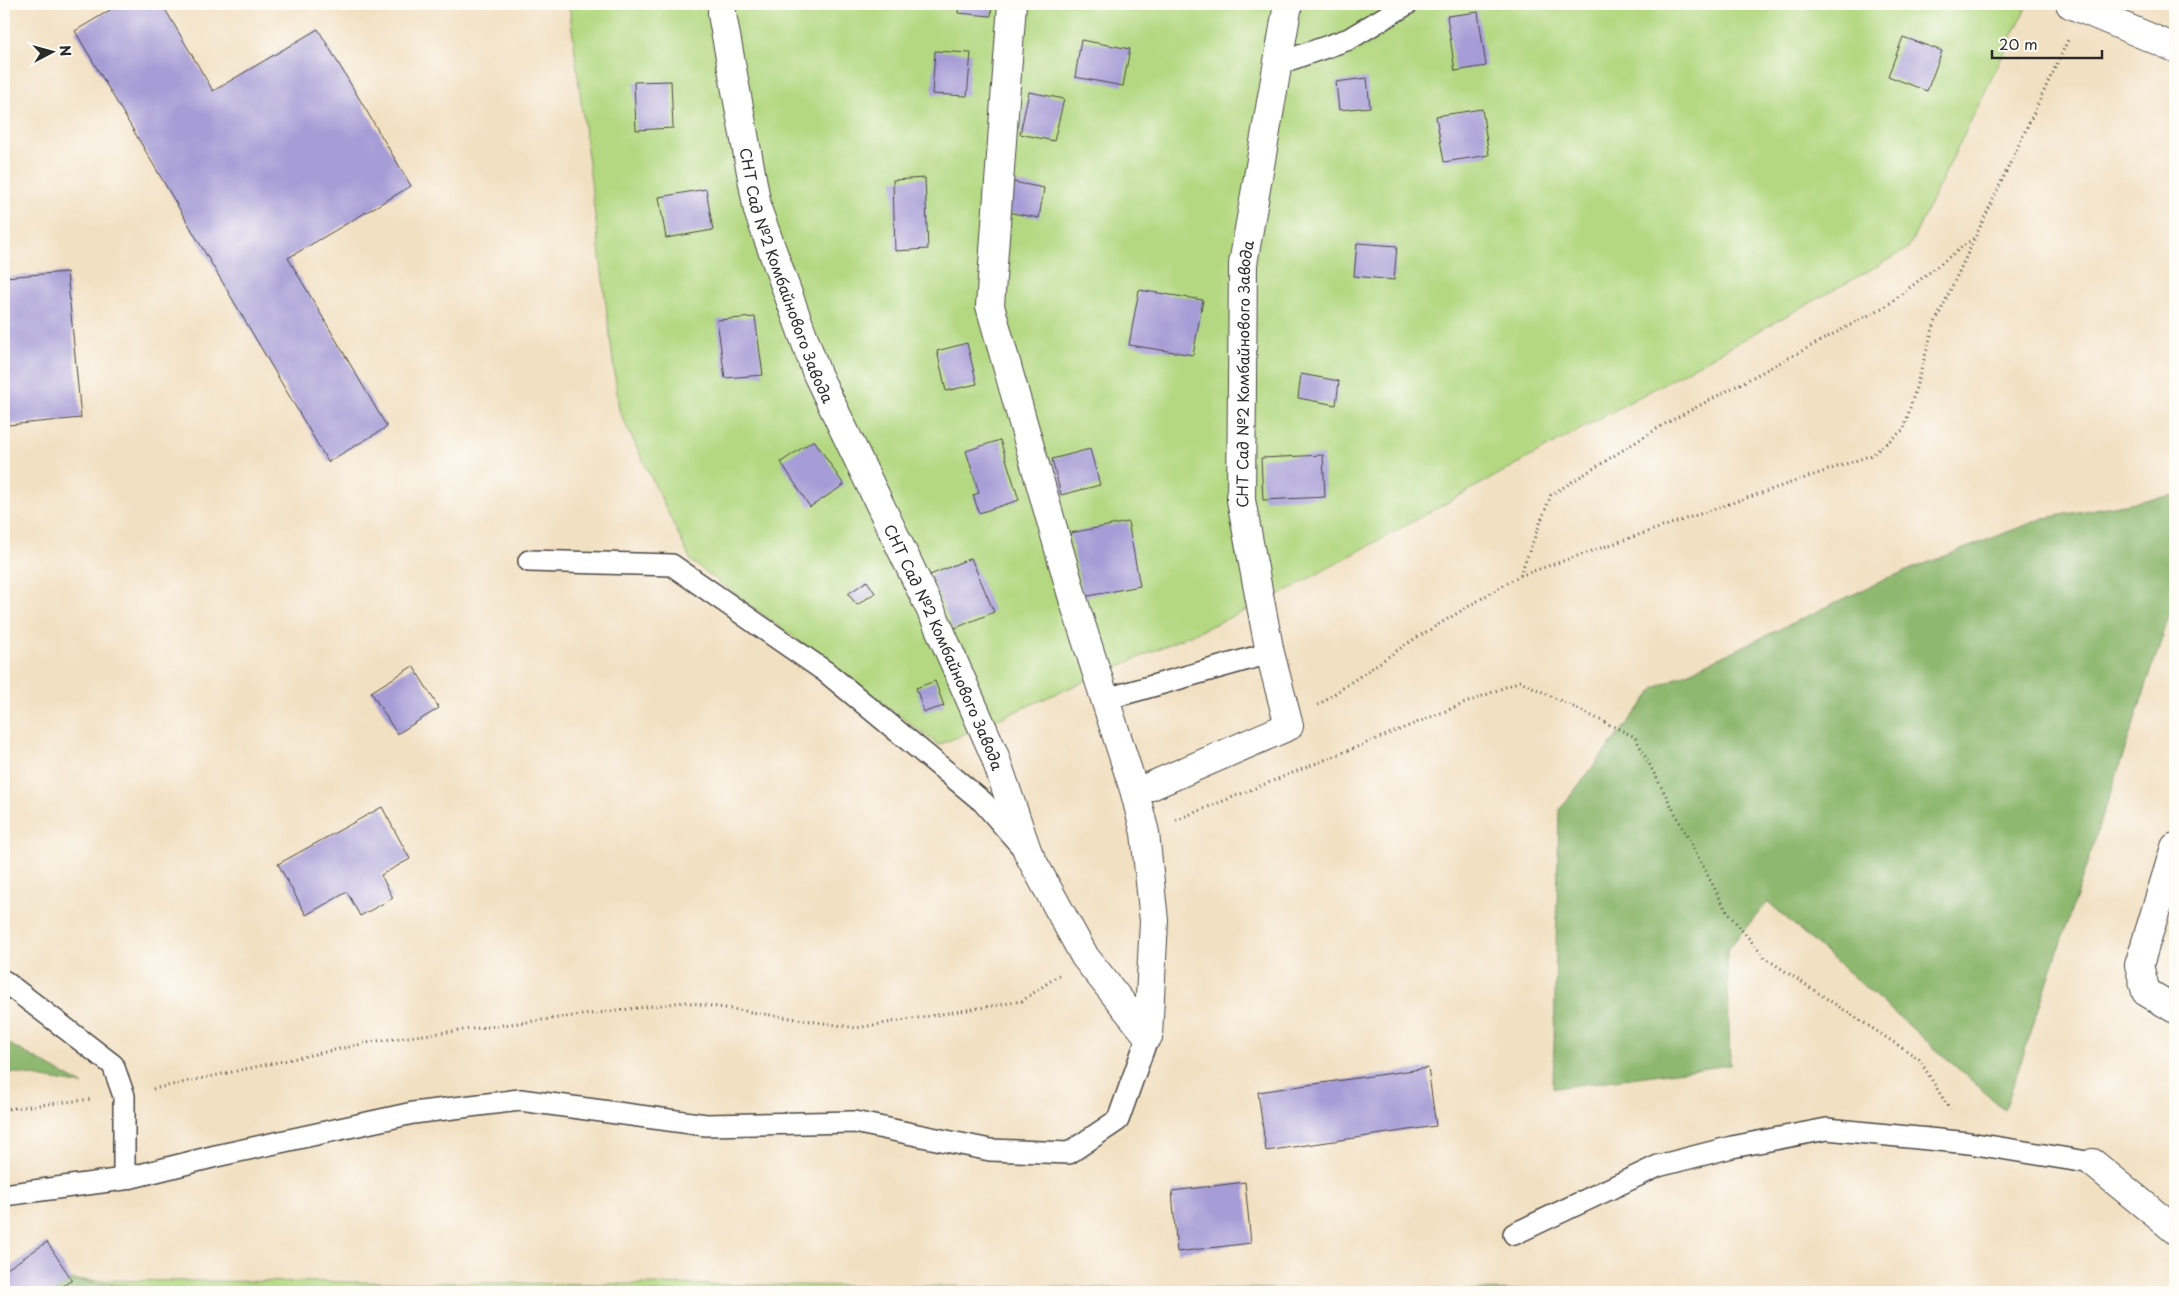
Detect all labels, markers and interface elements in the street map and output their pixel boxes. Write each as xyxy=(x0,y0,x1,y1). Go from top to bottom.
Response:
north arrow xyxy=(28,28,78,78)
scale bar xyxy=(1992,28,2102,60)
text: 20 m xyxy=(1999,32,2038,55)
text: N xyxy=(54,44,76,57)
street label: СНТ Сад №2 Комбайнового Завода xyxy=(735,146,841,407)
street label: СНТ Сад №2 Комбайнового Завода xyxy=(1229,238,1259,510)
street label: СНТ Сад №2 Комбайнового Завода xyxy=(879,520,1010,774)

